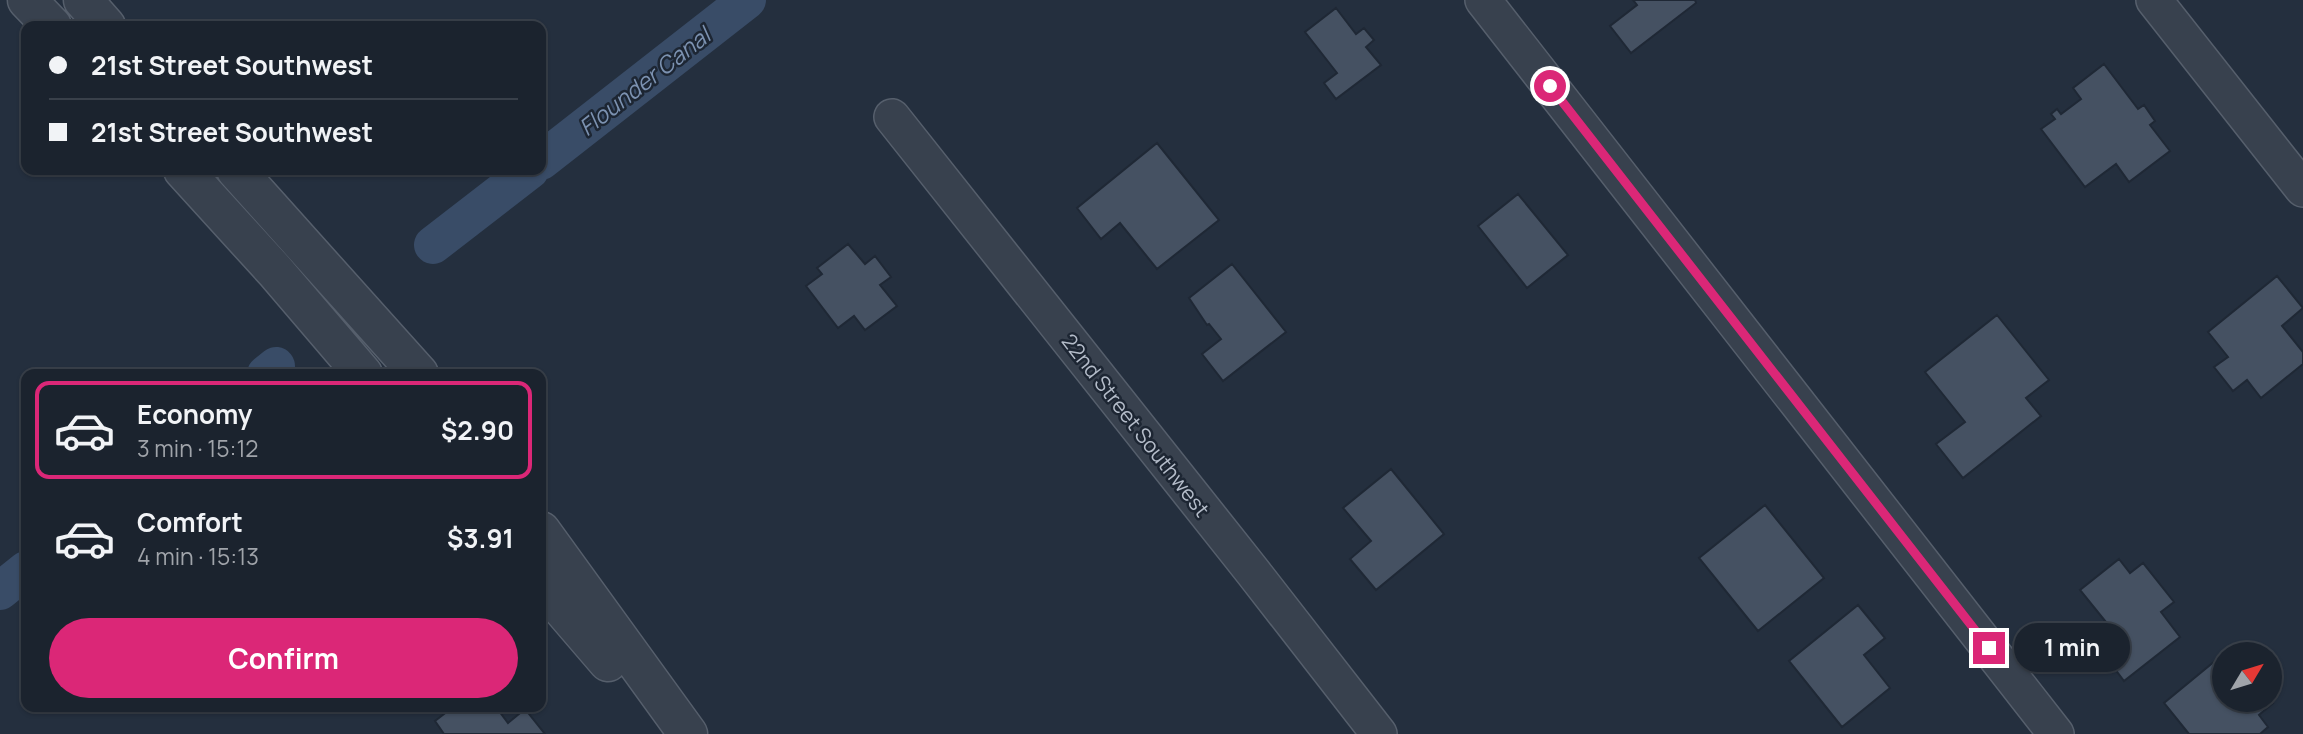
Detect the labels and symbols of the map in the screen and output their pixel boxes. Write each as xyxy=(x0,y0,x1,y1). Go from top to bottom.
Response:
water label: Flounder Canal xyxy=(572,18,718,142)
route start xyxy=(1534,70,1566,102)
street label: 22nd Street Southwest xyxy=(1056,328,1216,522)
callout: 1 min xyxy=(2014,624,2129,672)
route end xyxy=(1973,632,2005,664)
north arrow xyxy=(2212,642,2282,712)

